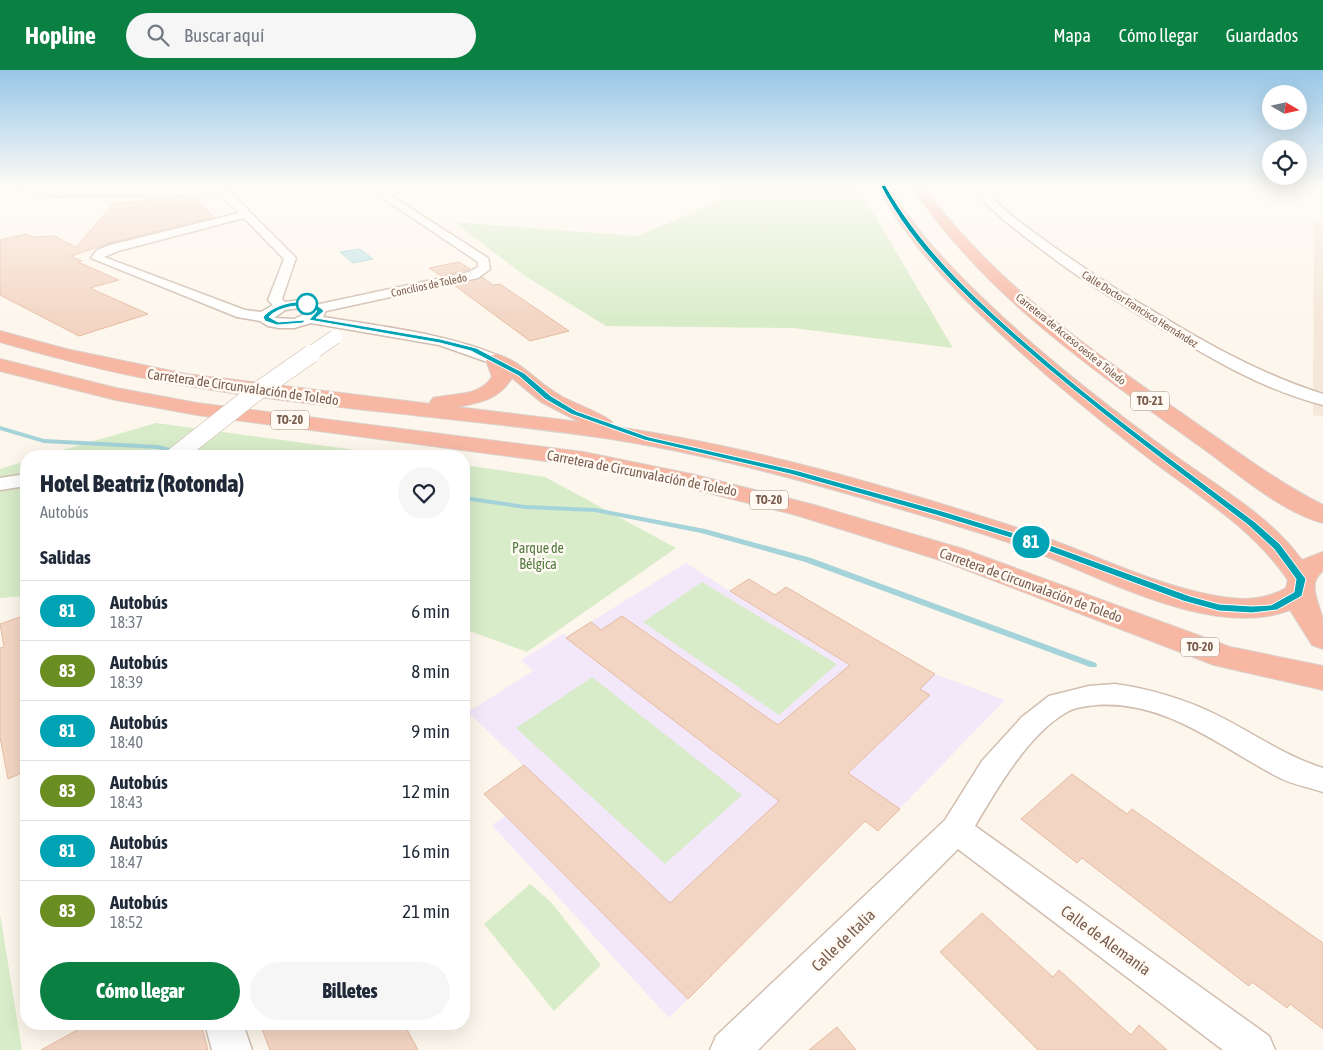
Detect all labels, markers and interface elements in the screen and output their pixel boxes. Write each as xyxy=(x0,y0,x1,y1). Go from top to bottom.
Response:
search box xyxy=(126,13,476,58)
icon: search xyxy=(144,21,172,49)
text: Hopline xyxy=(25,22,96,49)
text: Buscar aquí xyxy=(184,24,264,46)
text: Mapa xyxy=(1053,25,1091,46)
text: Cómo llegar xyxy=(1119,25,1198,46)
text: Guardados xyxy=(1226,25,1298,46)
north arrow xyxy=(1262,85,1308,130)
map controls xyxy=(1262,85,1307,185)
button: locate xyxy=(1262,140,1307,185)
street label: Calle Doctor Francisco Hernández xyxy=(1080,268,1200,350)
street label: Concilios de Toledo xyxy=(390,271,468,299)
street label: Carretera de Acceso oeste a Toledo xyxy=(1014,291,1128,387)
unlabelled marker xyxy=(296,293,318,315)
street label: Carretera de Circunvalación de Toledo xyxy=(146,366,340,408)
road number: TO-21 xyxy=(1131,392,1169,411)
road number: TO-20 xyxy=(271,410,309,430)
street label: Carretera de Circunvalación de Toledo xyxy=(546,447,738,499)
button: heart xyxy=(398,467,450,519)
text: Hotel Beatriz (Rotonda) xyxy=(40,470,244,497)
road number: TO-20 xyxy=(750,490,788,510)
text: Autobús xyxy=(40,503,89,521)
line badge: 81 xyxy=(1008,526,1054,558)
text: 81 xyxy=(1023,531,1039,552)
park label: Parque de Bélgica xyxy=(512,540,564,572)
street label: Carretera de Circunvalación de Toledo xyxy=(938,544,1124,626)
text: Salidas xyxy=(40,546,91,568)
text: Autobús xyxy=(110,591,168,613)
text: 81 xyxy=(59,600,76,621)
text: 6 min xyxy=(411,600,450,622)
text: 18:37 xyxy=(110,613,143,631)
road number: TO-20 xyxy=(1181,638,1219,656)
text: Autobús xyxy=(110,651,168,673)
text: 83 xyxy=(59,660,76,681)
text: 8 min xyxy=(411,660,450,682)
text: 18:39 xyxy=(110,673,143,691)
text: Autobús xyxy=(110,711,168,733)
text: 81 xyxy=(59,720,76,741)
text: 9 min xyxy=(411,720,450,742)
text: 18:40 xyxy=(110,733,143,751)
text: Autobús xyxy=(110,771,168,793)
text: 83 xyxy=(59,780,76,801)
text: 12 min xyxy=(402,780,450,802)
text: 18:43 xyxy=(110,793,143,811)
text: Autobús xyxy=(110,831,168,853)
text: 81 xyxy=(59,840,76,861)
text: 16 min xyxy=(402,840,450,862)
text: 18:47 xyxy=(110,853,143,871)
text: Autobús xyxy=(110,891,168,913)
text: 83 xyxy=(59,900,76,921)
text: 21 min xyxy=(402,900,450,922)
street label: Calle de Alemania xyxy=(1058,901,1154,979)
street label: Calle de Italia xyxy=(808,905,878,975)
text: 18:52 xyxy=(110,913,143,931)
button: Cómo llegar xyxy=(40,962,240,1020)
button: Billetes xyxy=(250,962,450,1020)

